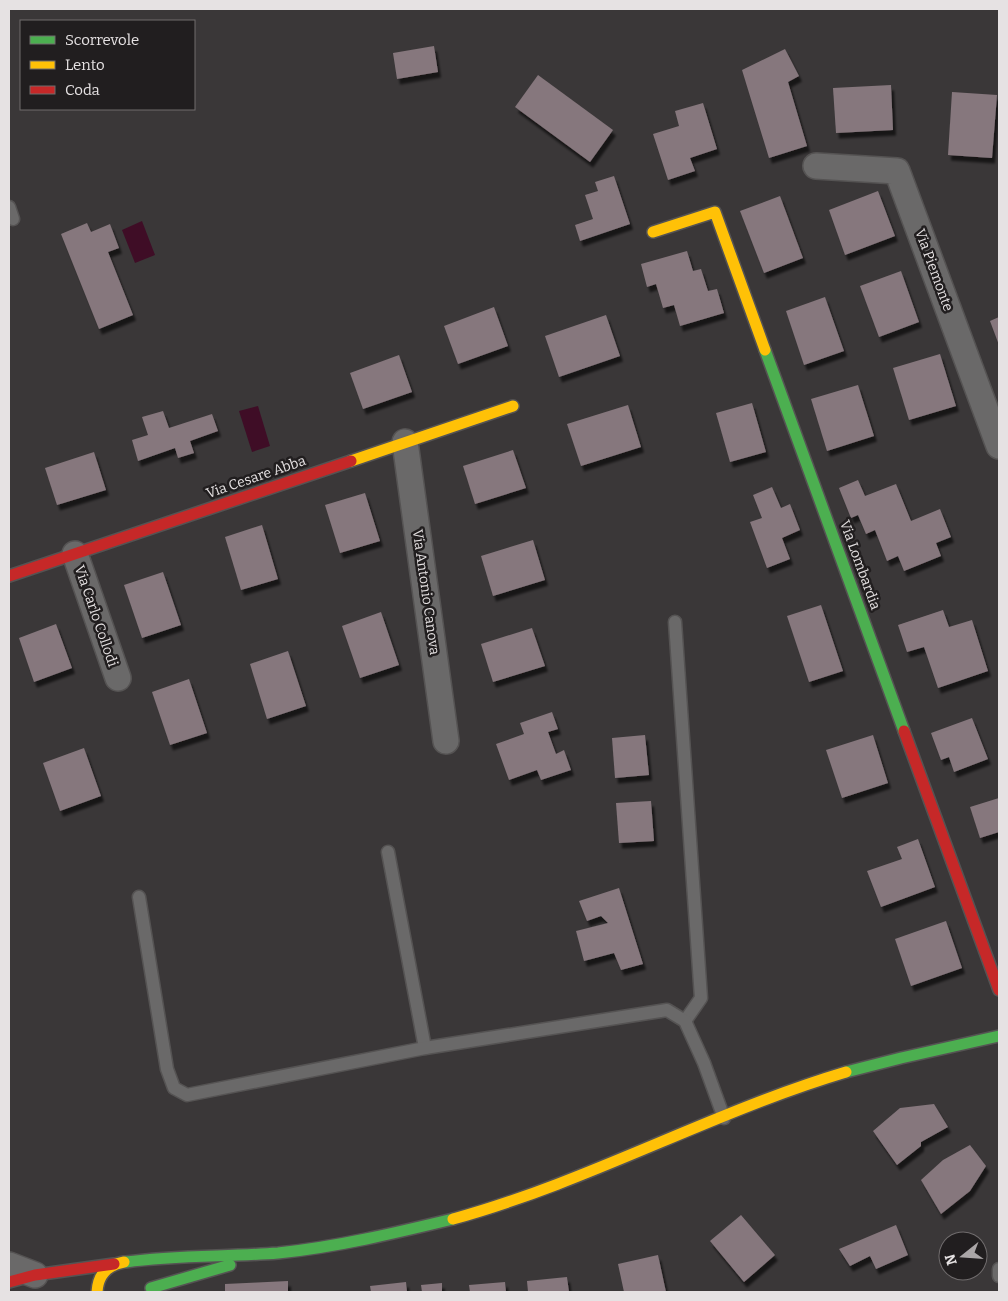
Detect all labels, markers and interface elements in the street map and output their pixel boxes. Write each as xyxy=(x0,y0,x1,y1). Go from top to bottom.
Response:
legend xyxy=(20,20,195,110)
text: Scorrevole xyxy=(65,31,139,49)
text: Lento xyxy=(65,56,105,74)
text: Coda xyxy=(65,81,100,99)
street label: Via Piemonte xyxy=(911,227,957,313)
street label: Via Cesare Abba xyxy=(204,452,308,502)
street label: Via Lombardia xyxy=(836,518,884,612)
street label: Via Antonio Canova xyxy=(409,528,443,656)
street label: Via Carlo Collodi xyxy=(71,563,121,669)
north arrow xyxy=(938,1231,988,1281)
text: N xyxy=(941,1252,961,1267)

